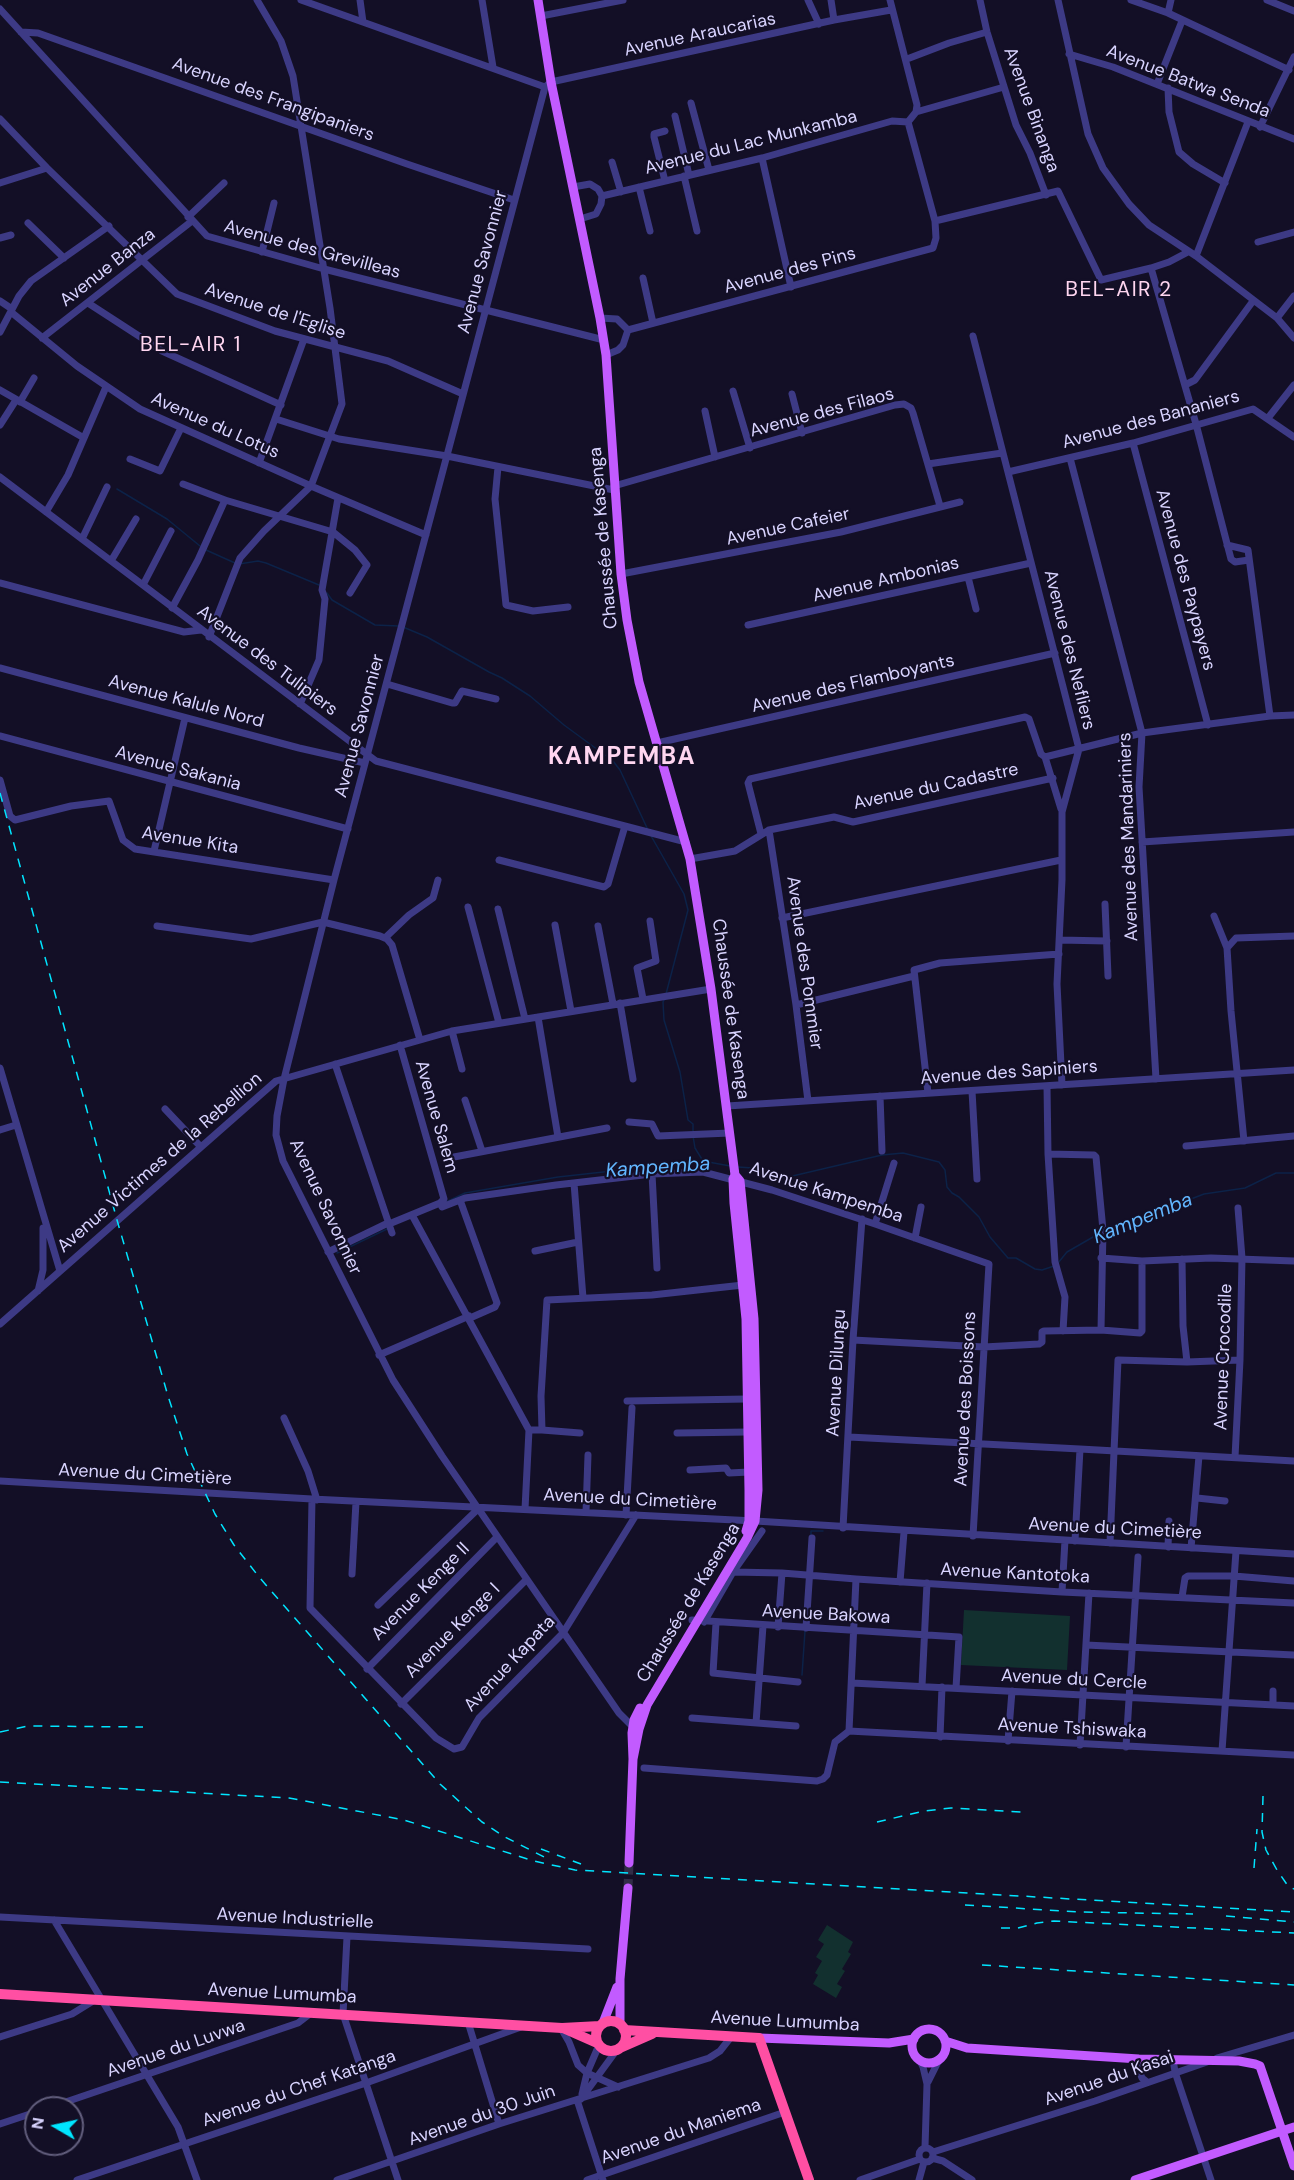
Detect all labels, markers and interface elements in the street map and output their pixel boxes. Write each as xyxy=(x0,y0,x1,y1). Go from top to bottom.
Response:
street label: Avenue Araucarias xyxy=(622,8,778,62)
street label: Avenue Batwa Senda xyxy=(1103,41,1273,123)
street label: Avenue Binanga xyxy=(998,45,1064,175)
street label: Avenue des Frangipaniers xyxy=(169,53,377,147)
street label: Avenue du Lac Munkamba xyxy=(642,106,860,180)
street label: Avenue Savonnier xyxy=(453,188,513,336)
street label: Avenue des Grevilleas xyxy=(221,216,403,284)
street label: Avenue Banza xyxy=(56,224,160,312)
street label: Avenue des Pins xyxy=(722,243,858,299)
district label: BEL-AIR 2 xyxy=(1065,277,1173,303)
street label: Avenue de l'Eglise xyxy=(202,279,348,345)
district label: BEL-AIR 1 xyxy=(140,332,242,358)
street label: Avenue des Filaos xyxy=(747,383,897,443)
street label: Avenue des Bananiers xyxy=(1060,386,1242,454)
street label: Avenue du Lotus xyxy=(147,388,283,464)
street label: Chaussée de Kasenga xyxy=(585,446,623,630)
street label: Avenue des Paypayers xyxy=(1150,487,1220,673)
street label: Avenue Cafeier xyxy=(724,503,852,551)
street label: Avenue Ambonias xyxy=(811,553,961,607)
street label: Avenue des Nefliers xyxy=(1039,568,1099,732)
street label: Avenue des Tulipiers xyxy=(192,601,342,721)
street label: Avenue des Flamboyants xyxy=(749,650,957,718)
street label: Avenue Savonnier xyxy=(330,652,390,800)
street label: Avenue Kalule Nord xyxy=(106,671,266,733)
street label: Avenue des Mandariniers xyxy=(1115,732,1143,942)
street label: Avenue Sakania xyxy=(113,742,243,796)
district label: KAMPEMBA xyxy=(548,744,696,772)
street label: Avenue du Cadastre xyxy=(851,759,1021,815)
street label: Avenue Kita xyxy=(140,823,240,859)
street label: Avenue des Pommier xyxy=(781,875,827,1051)
street label: Chaussée de Kasenga xyxy=(707,917,753,1101)
street label: Avenue des Sapiniers xyxy=(920,1056,1098,1090)
street label: Avenue Salem xyxy=(410,1058,462,1176)
street label: Avenue Victimes de la Rebellion xyxy=(53,1068,267,1258)
street label: Avenue Savonnier xyxy=(284,1136,366,1278)
water label: Kampemba xyxy=(605,1152,711,1184)
street label: Avenue Kampemba xyxy=(746,1158,906,1228)
water label: Kampemba xyxy=(1090,1188,1196,1250)
street label: Avenue Crocodile xyxy=(1211,1283,1237,1431)
street label: Avenue Dilungu xyxy=(823,1309,851,1437)
street label: Avenue des Boissons xyxy=(951,1311,981,1487)
street label: Avenue du Cimetière xyxy=(58,1460,232,1490)
street label: Avenue du Cimetière xyxy=(543,1485,717,1515)
street label: Avenue du Cimetière xyxy=(1028,1514,1202,1544)
street label: Chaussée de Kasenga xyxy=(633,1519,745,1687)
street label: Avenue Kenge II xyxy=(368,1539,474,1645)
street label: Avenue Kantotoka xyxy=(940,1559,1090,1589)
street label: Avenue Kenge I xyxy=(401,1579,505,1683)
street label: Avenue Bakowa xyxy=(761,1601,891,1629)
street label: Avenue Kapata xyxy=(460,1611,560,1717)
street label: Avenue du Cercle xyxy=(1000,1665,1148,1695)
street label: Avenue Tshiswaka xyxy=(997,1714,1147,1744)
street label: Avenue Industrielle xyxy=(216,1904,374,1934)
street label: Avenue Lumumba xyxy=(207,1979,357,2009)
street label: Avenue Lumumba xyxy=(710,2007,860,2037)
street label: Avenue du Luvwa xyxy=(104,2015,248,2083)
street label: Avenue du Chef Katanga xyxy=(199,2046,399,2132)
street label: Avenue du Kasai xyxy=(1041,2047,1177,2111)
street label: Avenue du 30 Juin xyxy=(406,2081,558,2151)
street label: Avenue du Maniema xyxy=(598,2094,764,2170)
north arrow xyxy=(24,2096,84,2156)
text: N xyxy=(26,2116,49,2131)

